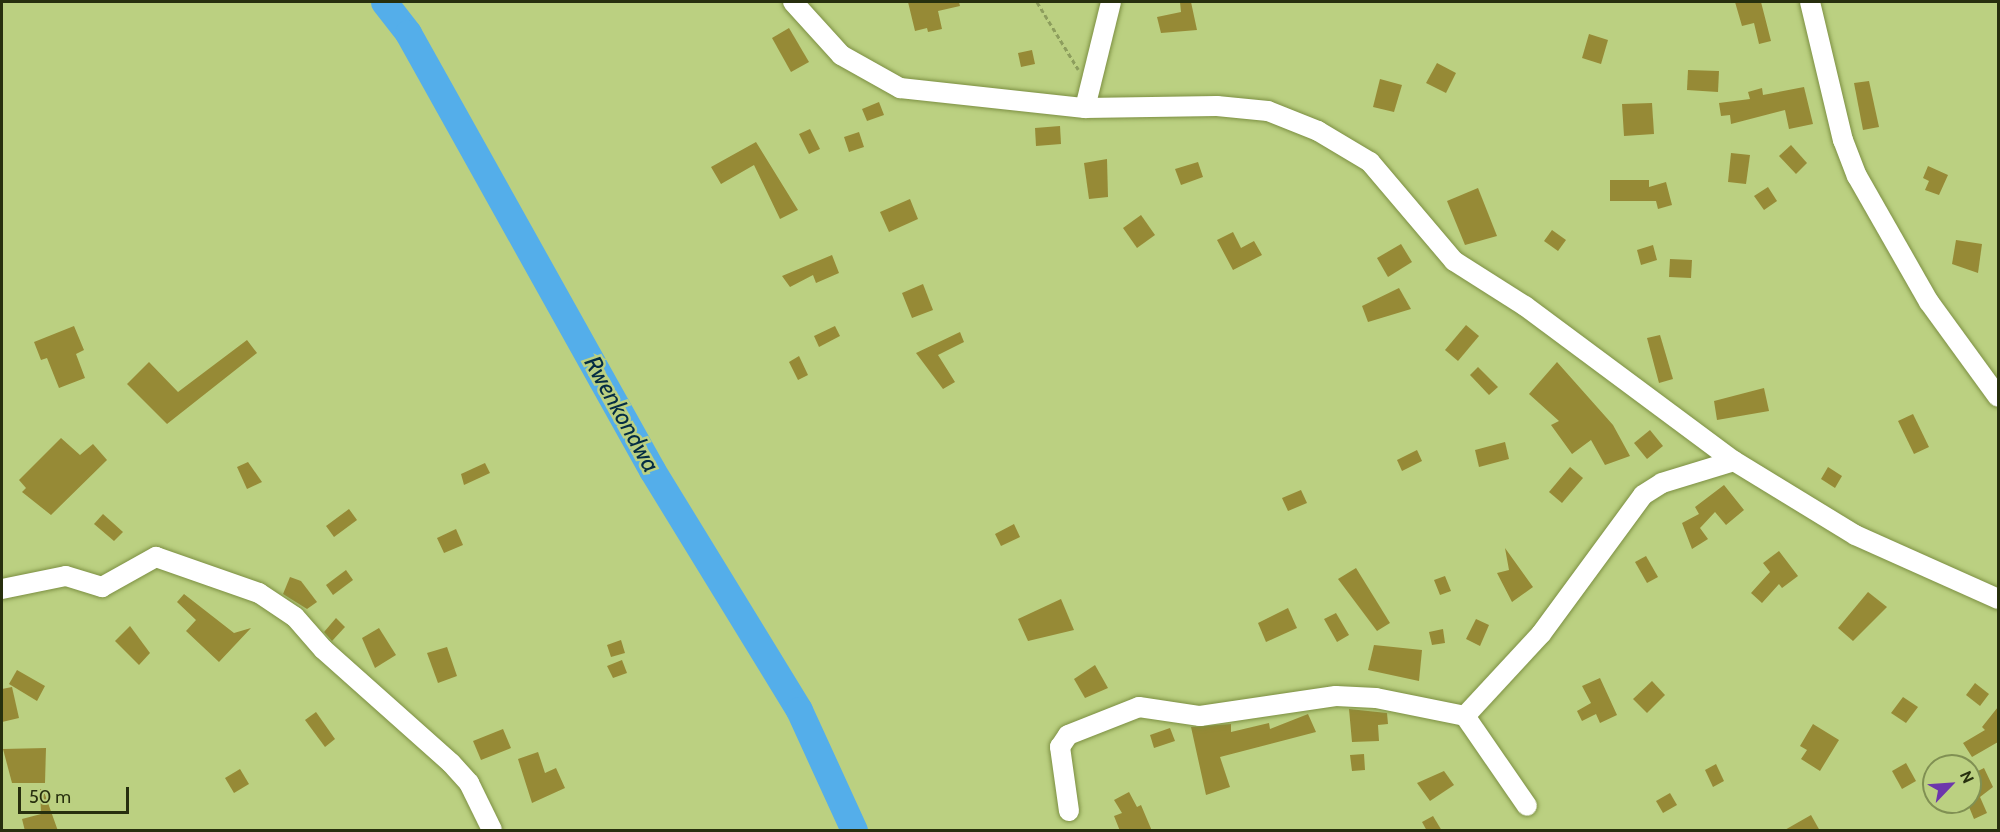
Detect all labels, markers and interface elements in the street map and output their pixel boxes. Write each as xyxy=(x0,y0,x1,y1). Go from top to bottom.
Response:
water label: Rwenkondwa xyxy=(578,351,666,477)
north arrow xyxy=(1922,754,1982,814)
text: N xyxy=(1956,768,1978,786)
scale bar xyxy=(21,775,132,813)
text: 50 m xyxy=(29,786,71,808)

